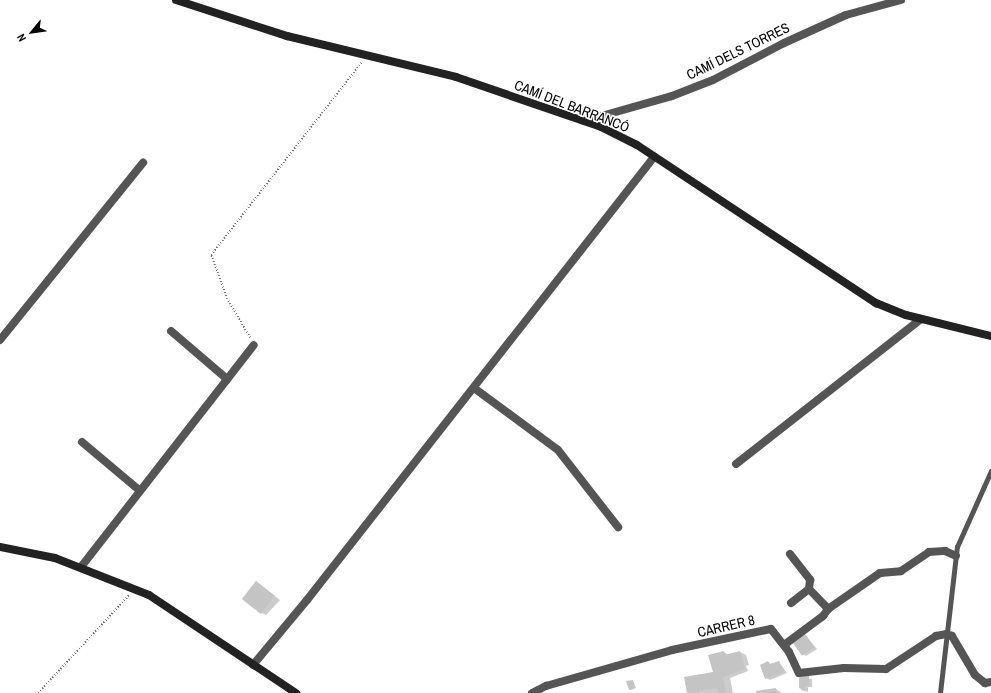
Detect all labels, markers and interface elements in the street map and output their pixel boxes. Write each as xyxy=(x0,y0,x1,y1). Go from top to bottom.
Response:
north arrow xyxy=(12,12,52,52)
street label: CAMÍ DELS TORRES xyxy=(684,19,792,83)
text: N xyxy=(14,32,29,44)
street label: CAMÍ DEL BARRANCÓ xyxy=(512,76,632,136)
street label: CARRER 8 xyxy=(696,611,756,641)

